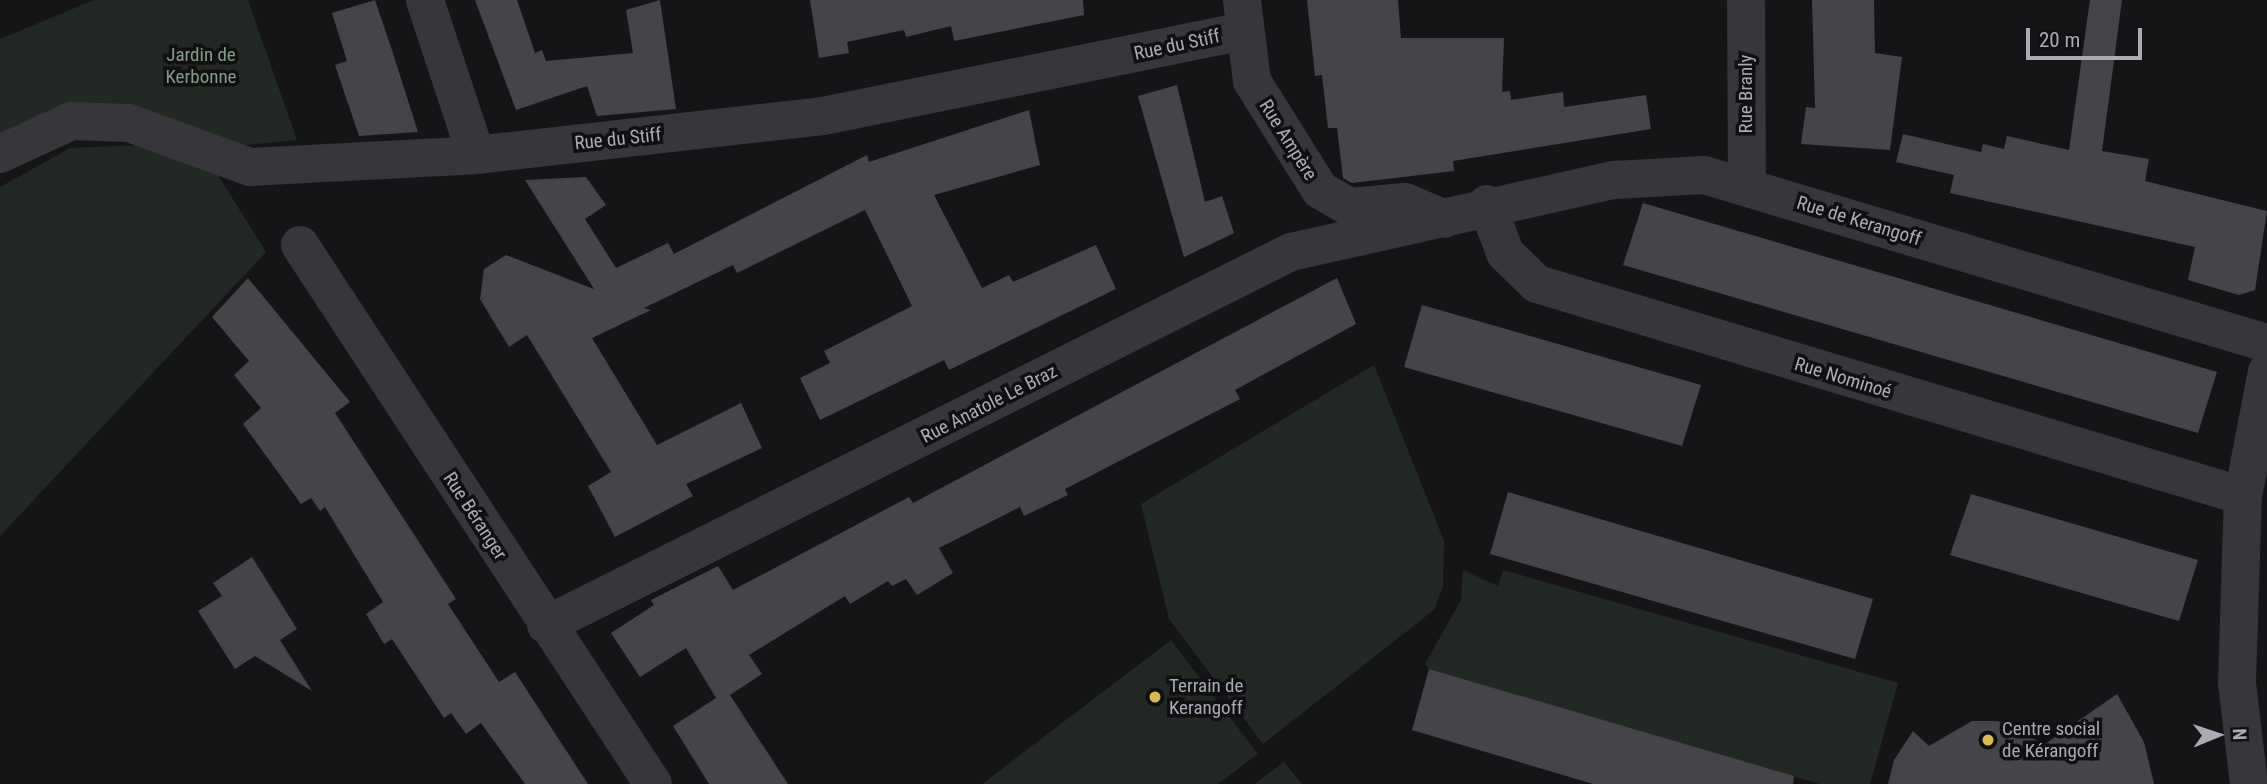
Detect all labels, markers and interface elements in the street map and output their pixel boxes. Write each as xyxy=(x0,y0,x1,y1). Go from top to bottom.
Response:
scale bar xyxy=(2029,14,2144,58)
street label: Rue du Stiff xyxy=(1132,25,1222,65)
text: 20 m xyxy=(2039,28,2080,52)
park label: Jardin de Kerbonne xyxy=(165,44,237,88)
street label: Rue Branly xyxy=(1735,55,1757,133)
street label: Rue Ampère xyxy=(1254,96,1322,184)
street label: Rue du Stiff xyxy=(573,123,663,155)
street label: Rue de Kerangoff xyxy=(1794,191,1924,251)
street label: Rue Nominoé xyxy=(1792,352,1894,404)
street label: Rue Anatole Le Braz xyxy=(917,360,1061,448)
street label: Rue Béranger xyxy=(438,468,512,564)
place label: Terrain de Kerangoff xyxy=(1169,675,1243,719)
marker: Terrain de Kerangoff xyxy=(1147,689,1163,705)
north arrow xyxy=(2183,700,2253,770)
place label: Centre social de Kérangoff xyxy=(2002,718,2100,762)
text: N xyxy=(2228,728,2251,740)
marker: Centre social de Kérangoff xyxy=(1980,732,1996,748)

